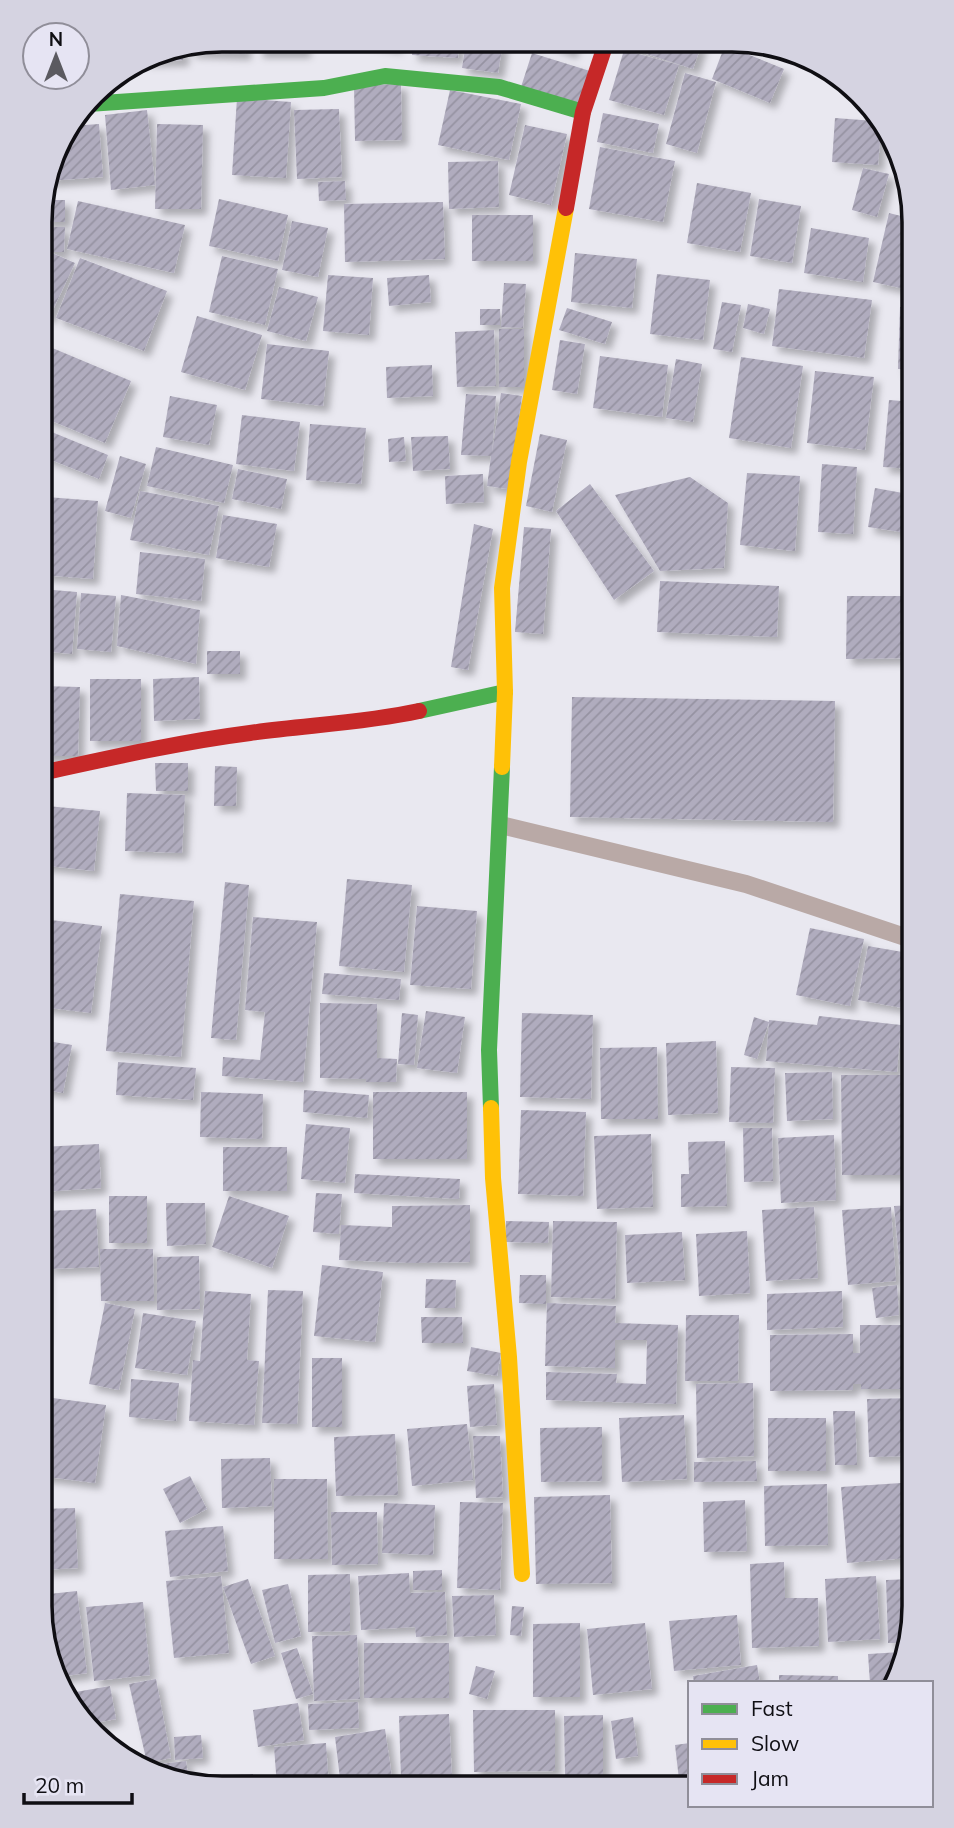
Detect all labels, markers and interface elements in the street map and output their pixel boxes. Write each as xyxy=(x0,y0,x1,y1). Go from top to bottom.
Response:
north arrow xyxy=(21,21,91,91)
text: N xyxy=(49,27,63,51)
legend xyxy=(688,1681,933,1807)
text: Fast xyxy=(751,1695,793,1721)
text: Slow xyxy=(751,1730,799,1756)
scale bar xyxy=(24,1762,133,1806)
text: Jam xyxy=(751,1765,789,1791)
text: 20 m xyxy=(35,1772,84,1798)

